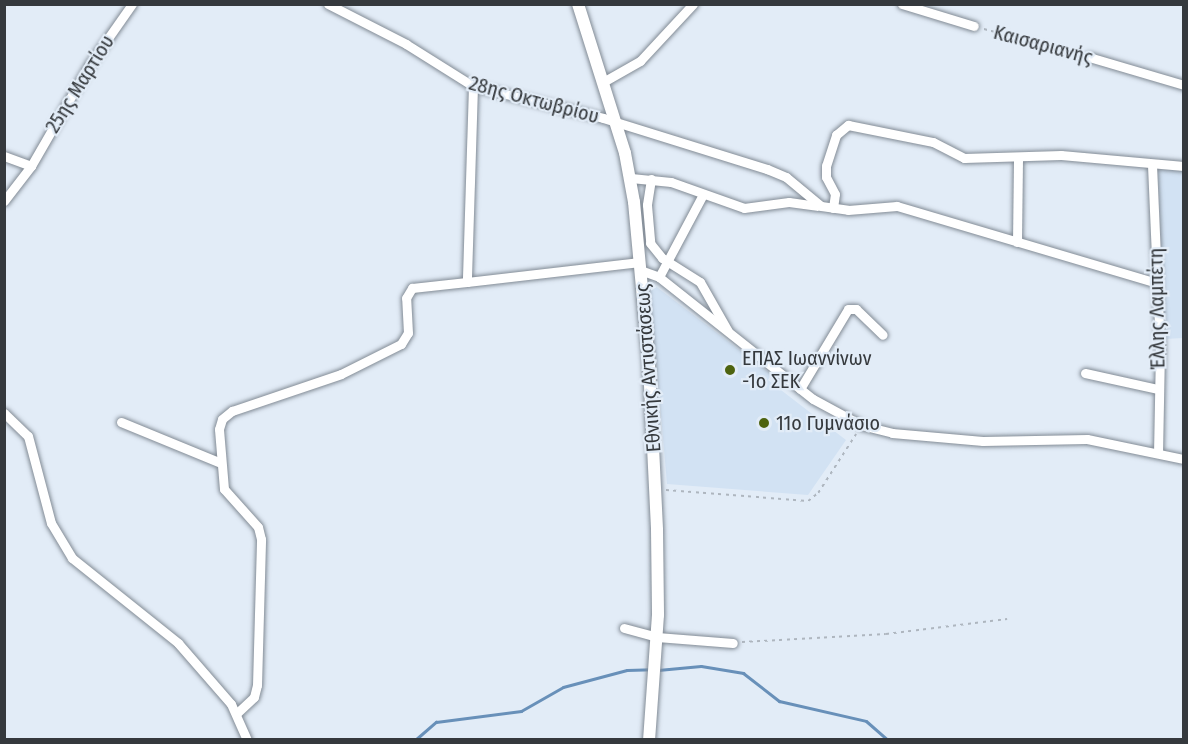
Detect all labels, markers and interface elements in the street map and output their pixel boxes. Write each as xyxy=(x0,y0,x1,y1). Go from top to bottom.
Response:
street label: Καισαριανής xyxy=(991,20,1095,70)
street label: 25ης Μαρτίου xyxy=(41,31,119,137)
street label: 28ης Οκτωβρίου xyxy=(466,71,602,129)
street label: Έλλης Λαμπέτη xyxy=(1144,248,1170,370)
street label: Εθνικής Αντιστάσεως xyxy=(630,283,666,453)
place label: ΕΠΑΣ Ιωαννίνων -1ο ΣΕΚ xyxy=(742,346,871,393)
marker: ΕΠΑΣ Ιωαννίνων -1ο ΣΕΚ xyxy=(723,363,737,377)
place label: 11o Γυμνάσιο xyxy=(776,411,880,435)
marker: 11o Γυμνάσιο xyxy=(757,416,771,430)

